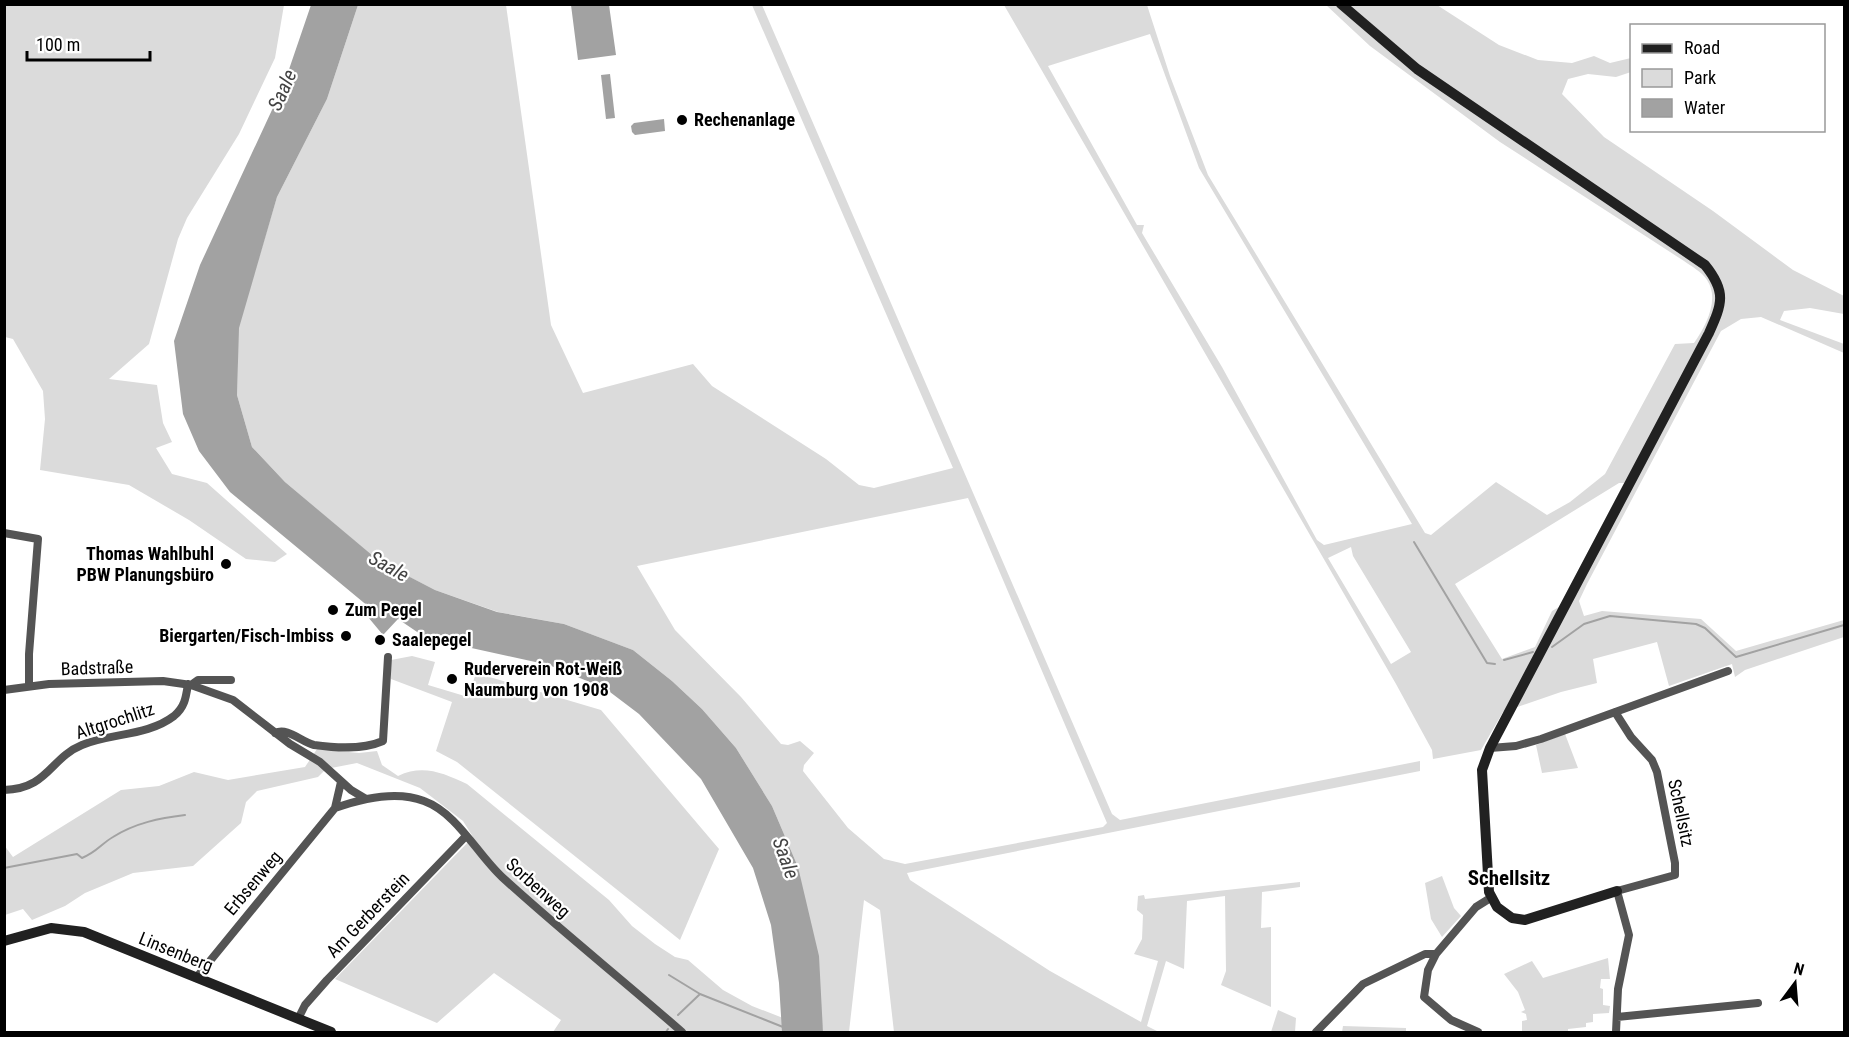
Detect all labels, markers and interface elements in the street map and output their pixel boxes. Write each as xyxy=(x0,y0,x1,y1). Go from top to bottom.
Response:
scale bar xyxy=(27,24,150,62)
legend xyxy=(1630,24,1825,132)
text: 100 m xyxy=(36,34,80,55)
text: Road xyxy=(1684,37,1720,58)
water label: Saale xyxy=(262,66,302,114)
text: Park xyxy=(1684,67,1716,88)
text: Water xyxy=(1684,97,1726,118)
place label: Rechenanlage xyxy=(694,109,796,130)
marker: Rechenanlage xyxy=(675,113,689,127)
place label: Thomas Wahlbuhl PBW Planungsbüro xyxy=(77,543,214,585)
water label: Saale xyxy=(365,545,413,587)
marker: Thomas Wahlbuhl PBW Planungsbüro xyxy=(219,557,233,571)
place label: Zum Pegel xyxy=(345,599,422,620)
marker: Zum Pegel xyxy=(326,603,340,617)
place label: Biergarten/Fisch-Imbiss xyxy=(159,625,334,646)
marker: Biergarten/Fisch-Imbiss xyxy=(339,629,353,643)
place label: Saalepegel xyxy=(392,629,472,650)
marker: Saalepegel xyxy=(373,633,387,647)
street label: Badstraße xyxy=(60,656,134,679)
place label: Ruderverein Rot-Weiß Naumburg von 1908 xyxy=(464,658,622,700)
marker: Ruderverein Rot-Weiß Naumburg von 1908 xyxy=(445,672,459,686)
street label: Altgrochlitz xyxy=(73,698,157,743)
street label: Schellsitz xyxy=(1664,777,1699,849)
water label: Saale xyxy=(768,834,804,882)
street label: Erbsenweg xyxy=(220,846,286,919)
street label: Sorbenweg xyxy=(502,853,575,922)
district label: Schellsitz xyxy=(1468,866,1550,890)
street label: Am Gerberstein xyxy=(322,868,413,962)
street label: Linsenberg xyxy=(136,927,216,976)
north arrow xyxy=(1765,953,1825,1013)
text: N xyxy=(1792,959,1806,980)

